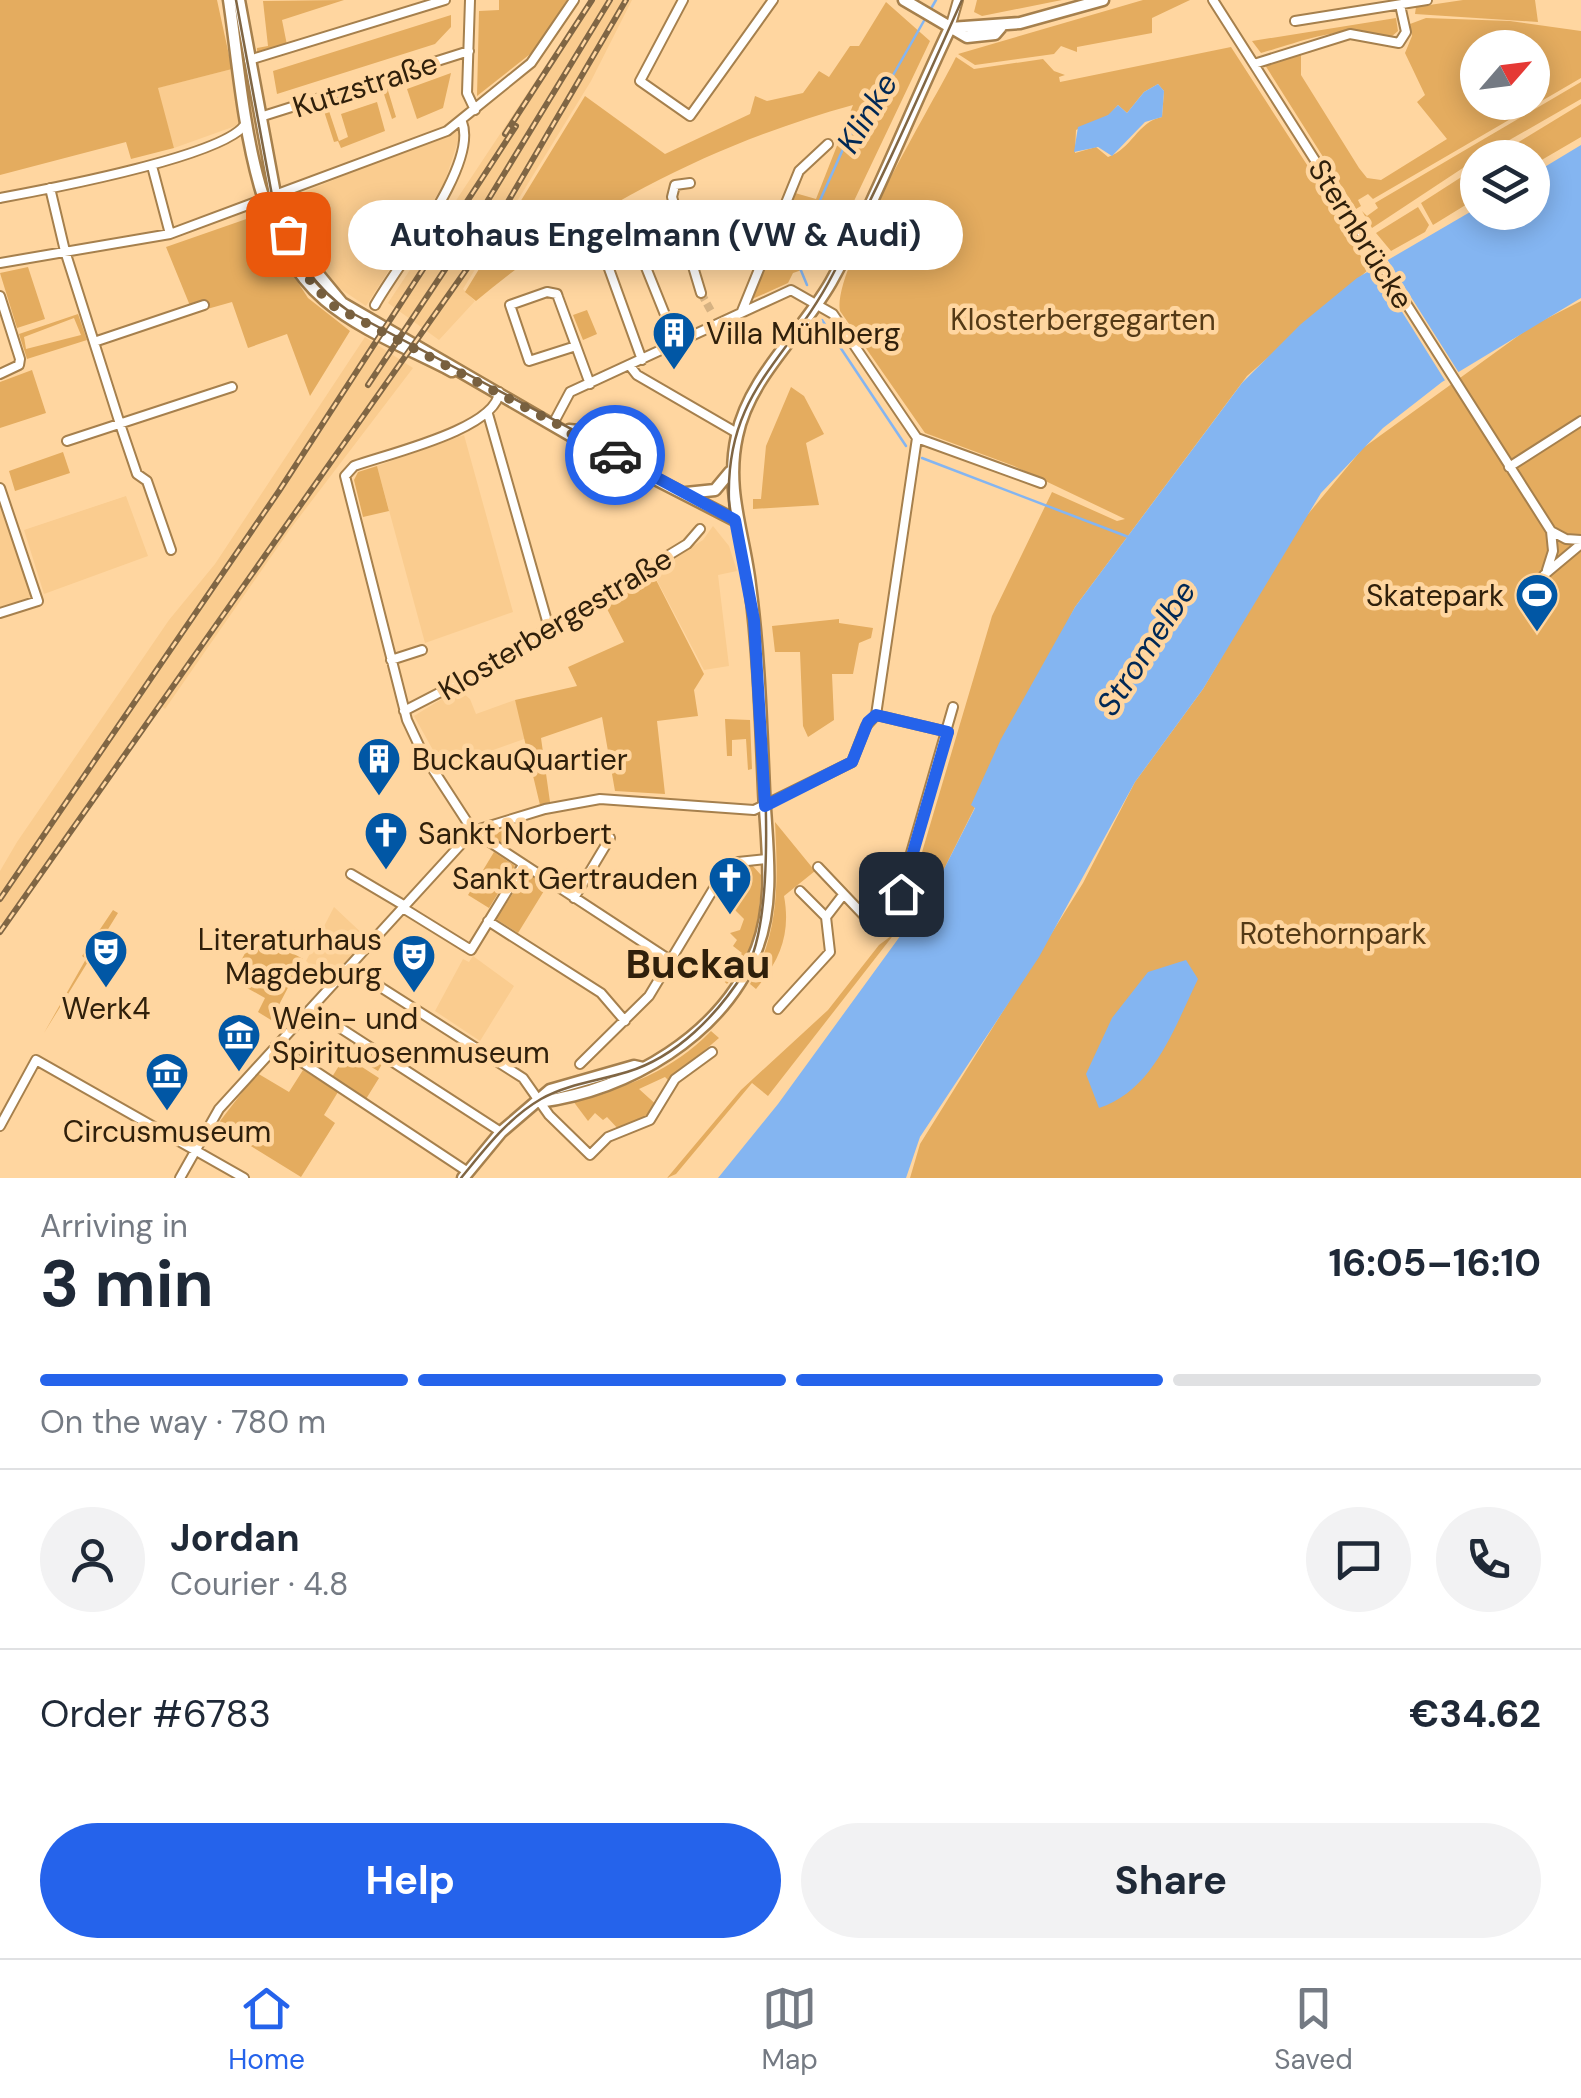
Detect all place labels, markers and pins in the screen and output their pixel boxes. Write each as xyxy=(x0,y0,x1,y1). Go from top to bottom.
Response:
pin xyxy=(246,192,331,277)
callout: Autohaus Engelmann (VW & Audi) xyxy=(348,199,963,269)
building icon: Villa Mühlberg xyxy=(651,310,697,371)
place label: Villa Mühlberg xyxy=(706,314,901,353)
sports icon: Skatepark xyxy=(1514,572,1560,633)
place label: Skatepark xyxy=(1366,576,1504,615)
building icon: BuckauQuartier xyxy=(356,736,402,797)
place label: BuckauQuartier xyxy=(412,740,628,779)
church icon: Sankt Norbert xyxy=(363,810,409,871)
place label: Sankt Norbert xyxy=(418,814,612,853)
pin xyxy=(859,852,944,937)
church icon: Sankt Gertrauden xyxy=(707,855,753,916)
place label: Sankt Gertrauden xyxy=(452,859,698,898)
place label: Literaturhaus Magdeburg xyxy=(198,920,382,993)
theatre icon: Werk4 xyxy=(83,928,129,989)
theatre icon: Literaturhaus Magdeburg xyxy=(391,933,437,994)
place label: Werk4 xyxy=(62,989,150,1028)
place label: Wein- und Spirituosenmuseum xyxy=(272,999,550,1072)
museum icon: Wein- und Spirituosenmuseum xyxy=(216,1012,262,1073)
museum icon: Circusmuseum xyxy=(144,1051,190,1112)
place label: Circusmuseum xyxy=(63,1112,271,1151)

